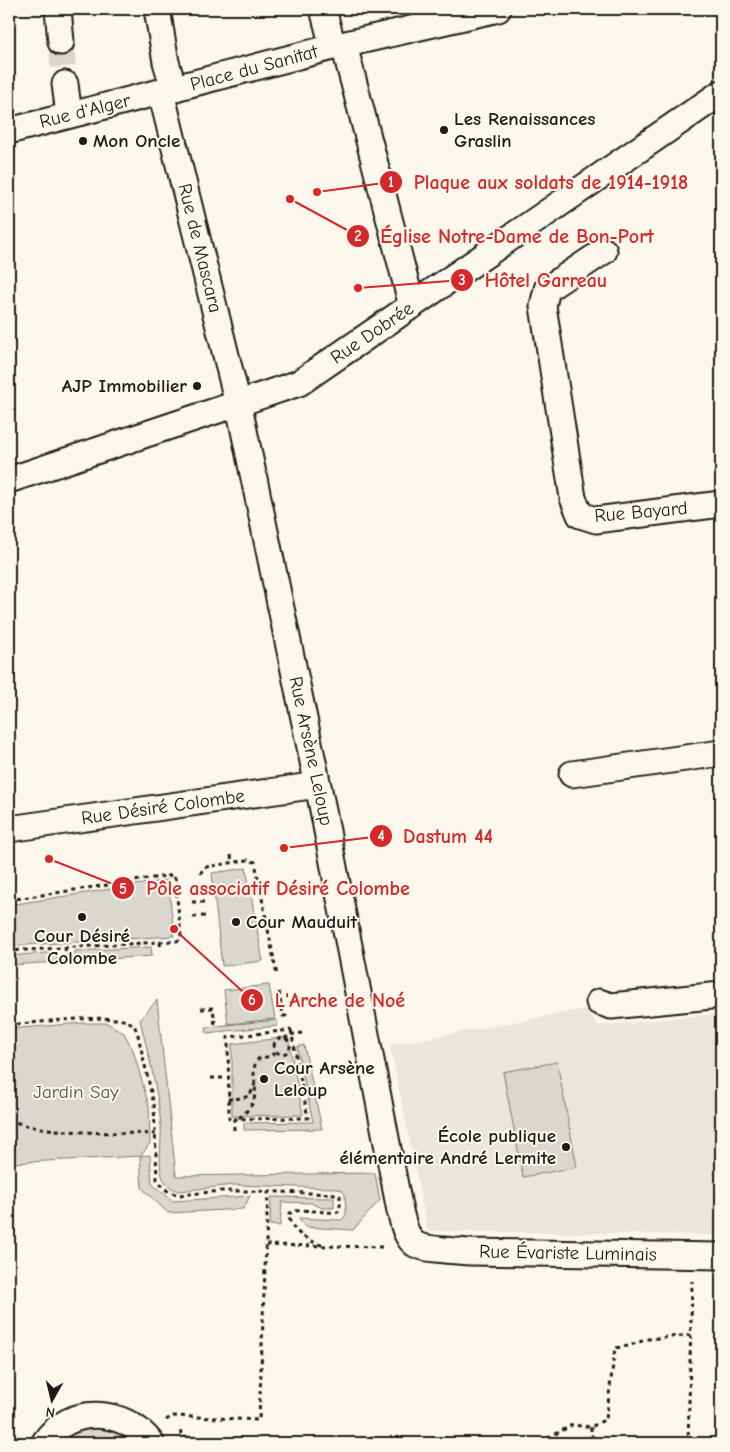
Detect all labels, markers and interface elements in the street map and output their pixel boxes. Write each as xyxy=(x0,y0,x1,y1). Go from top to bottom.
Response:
street label: Place du Sanitat xyxy=(188,40,321,96)
street label: Rue d'Alger xyxy=(37,89,133,133)
place label: Les Renaissances Graslin xyxy=(454,108,595,152)
marker: Les Renaissances Graslin xyxy=(438,124,450,136)
place label: Mon Oncle xyxy=(93,130,180,152)
marker: Mon Oncle xyxy=(77,135,89,147)
callout: Plaque aux soldats de 1914-1918 xyxy=(379,164,698,199)
text: Plaque aux soldats de 1914-1918 xyxy=(414,171,688,194)
text: 1 xyxy=(388,173,394,191)
street label: Rue de Mascara xyxy=(173,181,227,315)
callout: Église Notre-Dame de Bon-Port xyxy=(345,218,664,253)
text: Église Notre-Dame de Bon-Port xyxy=(380,224,654,248)
text: 2 xyxy=(354,227,362,245)
callout: Hôtel Garreau xyxy=(449,263,617,298)
text: Hôtel Garreau xyxy=(485,269,607,292)
text: 3 xyxy=(458,271,466,289)
street label: Rue Dobrée xyxy=(326,297,418,369)
place label: AJP Immobilier xyxy=(62,375,187,397)
marker: AJP Immobilier xyxy=(191,380,203,392)
street label: Rue Bayard xyxy=(593,497,689,527)
street label: Rue Arsène Leloup xyxy=(284,674,338,828)
street label: Rue Désiré Colombe xyxy=(80,785,246,829)
callout: Dastum 44 xyxy=(368,818,503,853)
text: Dastum 44 xyxy=(403,825,493,848)
text: 4 xyxy=(377,827,385,845)
callout: Pôle associatif Désiré Colombe xyxy=(111,871,420,906)
text: Pôle associatif Désiré Colombe xyxy=(146,877,410,900)
text: 5 xyxy=(119,880,127,898)
marker: Cour Désiré Colombe xyxy=(76,911,88,923)
place label: Cour Mauduit xyxy=(246,911,358,933)
marker: Cour Mauduit xyxy=(230,916,242,928)
place label: Cour Désiré Colombe xyxy=(34,925,130,969)
callout: L'Arche de Noé xyxy=(240,983,415,1018)
text: L'Arche de Noé xyxy=(275,989,405,1012)
text: 6 xyxy=(248,991,256,1009)
place label: Cour Arsène Leloup xyxy=(274,1057,375,1101)
marker: Cour Arsène Leloup xyxy=(258,1073,270,1085)
park label: Jardin Say xyxy=(33,1081,119,1103)
place label: École publique élémentaire André Lermite xyxy=(339,1125,556,1169)
marker: École publique élémentaire André Lermite xyxy=(560,1141,572,1153)
street label: Rue Évariste Luminais xyxy=(479,1240,657,1266)
north arrow xyxy=(28,1374,78,1424)
text: N xyxy=(45,1403,56,1421)

